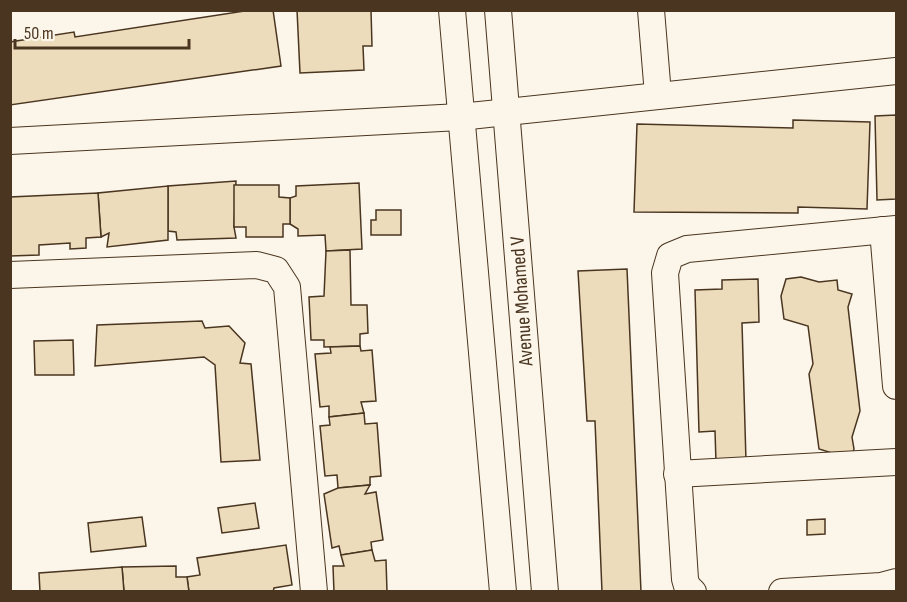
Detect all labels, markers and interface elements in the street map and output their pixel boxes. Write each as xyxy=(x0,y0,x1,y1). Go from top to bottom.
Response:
scale bar xyxy=(15,12,189,50)
text: 50 m xyxy=(24,23,54,44)
street label: Avenue Mohamed V xyxy=(505,235,539,368)

